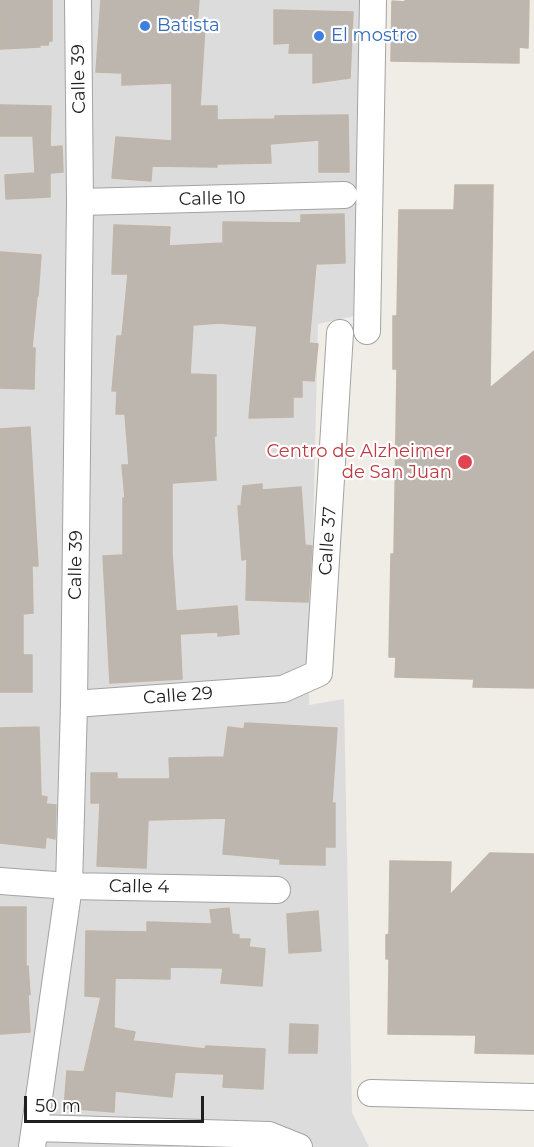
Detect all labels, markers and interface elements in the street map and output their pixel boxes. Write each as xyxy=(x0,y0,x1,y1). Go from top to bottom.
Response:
place label: Batista xyxy=(157,15,220,37)
marker: Batista xyxy=(138,19,152,33)
place label: El mostro xyxy=(331,25,417,47)
marker: El mostro xyxy=(312,29,326,43)
street label: Calle 39 xyxy=(68,44,90,114)
street label: Calle 10 xyxy=(178,188,246,210)
place label: Centro de Alzheimer de San Juan xyxy=(267,441,452,484)
marker: Centro de Alzheimer de San Juan xyxy=(456,453,474,471)
street label: Calle 37 xyxy=(315,506,341,576)
street label: Calle 39 xyxy=(65,530,87,600)
street label: Calle 29 xyxy=(142,683,214,709)
street label: Calle 4 xyxy=(109,876,169,898)
scale bar xyxy=(27,1084,207,1122)
text: 50 m xyxy=(35,1095,81,1117)

